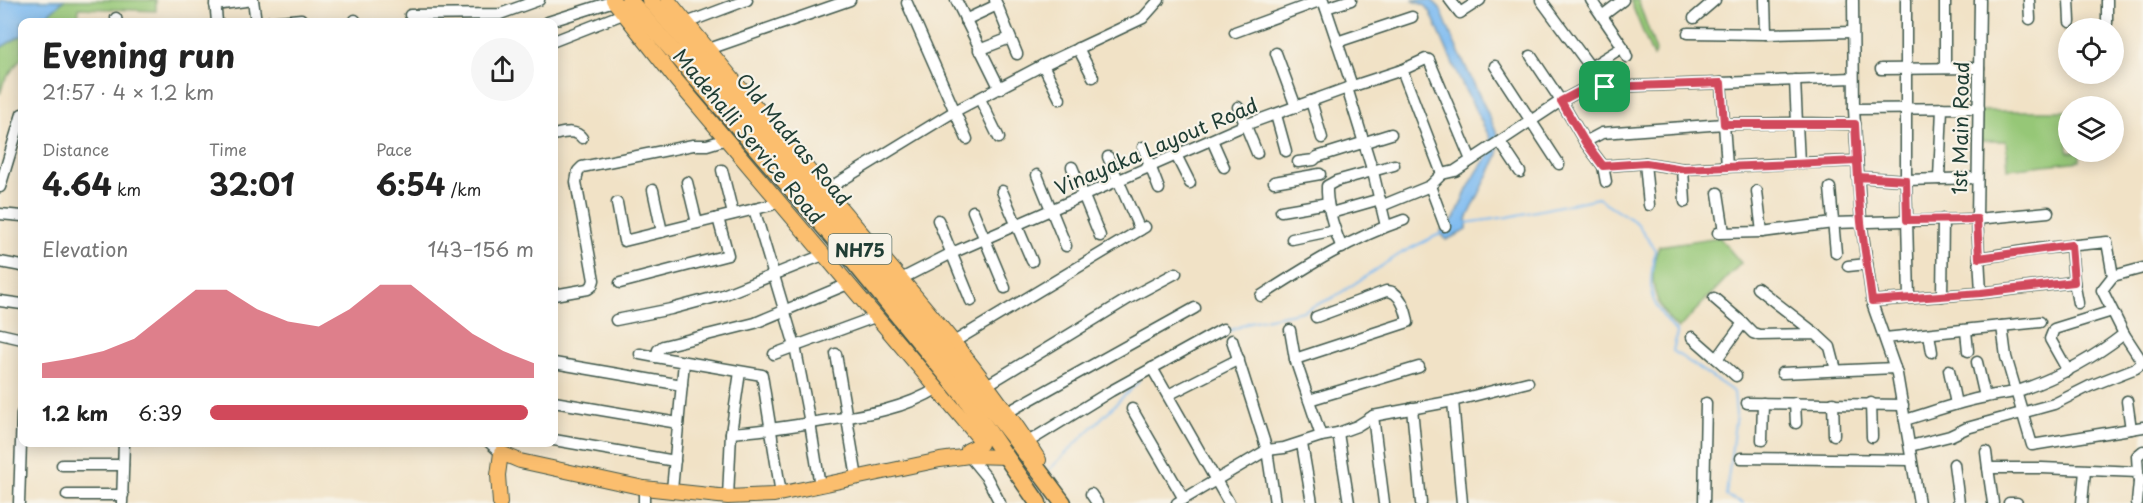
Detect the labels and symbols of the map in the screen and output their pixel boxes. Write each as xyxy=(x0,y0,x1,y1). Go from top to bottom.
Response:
street label: Madehalli Service Road xyxy=(666,42,832,230)
pin xyxy=(1579,61,1630,112)
street label: 1st Main Road xyxy=(1944,61,1976,195)
street label: Old Madras Road xyxy=(729,66,859,212)
street label: Vinayaka Layout Road xyxy=(1050,90,1262,202)
road number: NH75 xyxy=(828,234,892,264)

